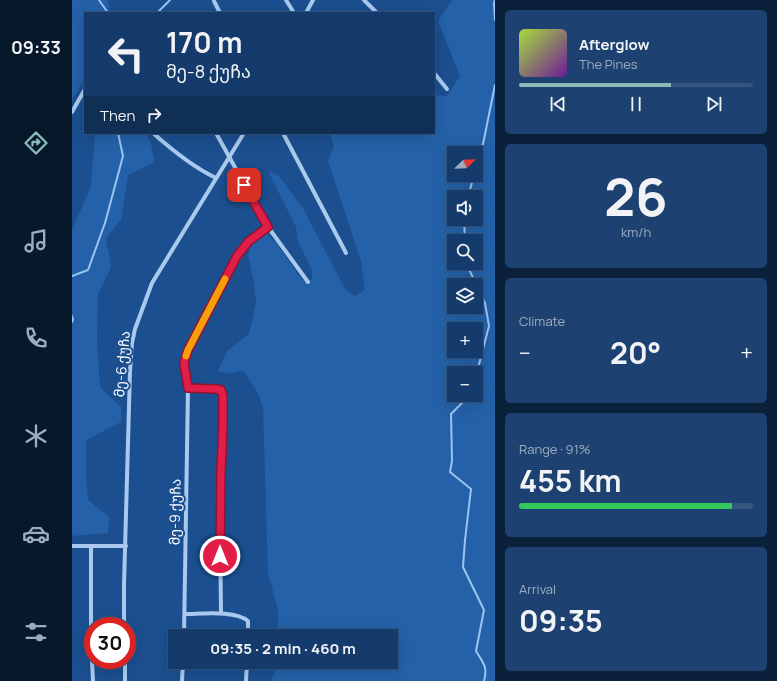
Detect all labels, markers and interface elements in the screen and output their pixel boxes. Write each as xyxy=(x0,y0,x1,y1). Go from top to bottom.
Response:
text: 170 m xyxy=(166,23,242,61)
icon: left xyxy=(100,28,152,80)
text: Afterglow xyxy=(579,34,650,55)
text: 09:33 xyxy=(11,35,61,59)
text: The Pines xyxy=(579,55,638,73)
text: მე-8 ქუჩა xyxy=(166,59,251,83)
icon: previous xyxy=(547,93,569,115)
icon: pause xyxy=(625,93,647,115)
icon: next xyxy=(703,93,725,115)
icon: right xyxy=(143,104,165,126)
text: Then xyxy=(100,105,135,126)
icon: directions xyxy=(22,129,50,157)
north arrow xyxy=(447,146,483,182)
map controls xyxy=(447,146,483,402)
text: 26 xyxy=(604,161,668,232)
pin xyxy=(227,168,261,202)
icon: arrive xyxy=(233,174,255,196)
button: sound xyxy=(447,190,483,226)
text: km/h xyxy=(621,223,651,241)
icon: music xyxy=(22,227,50,255)
button: search xyxy=(447,234,483,270)
button: layers xyxy=(447,278,483,314)
text: Climate xyxy=(519,312,565,330)
button: + xyxy=(447,322,483,358)
icon: phone xyxy=(22,324,50,352)
street label: მე-6 ქუჩა xyxy=(109,330,134,398)
text: 20° xyxy=(610,332,661,373)
text: − xyxy=(519,338,531,368)
text: + xyxy=(740,338,753,368)
button: − xyxy=(447,366,483,402)
icon: climate xyxy=(22,422,50,450)
text: Range · 91% xyxy=(519,440,590,458)
text: 455 km xyxy=(519,460,622,501)
street label: მე-9 ქუჩა xyxy=(164,479,185,545)
icon: car xyxy=(22,520,50,548)
position arrow xyxy=(199,535,241,577)
text: Arrival xyxy=(519,580,556,598)
text: 09:35 xyxy=(519,600,603,641)
speed limit sign: 30 xyxy=(84,617,136,669)
icon: filters xyxy=(22,618,50,646)
text: 09:35 · 2 min · 460 m xyxy=(210,638,356,659)

